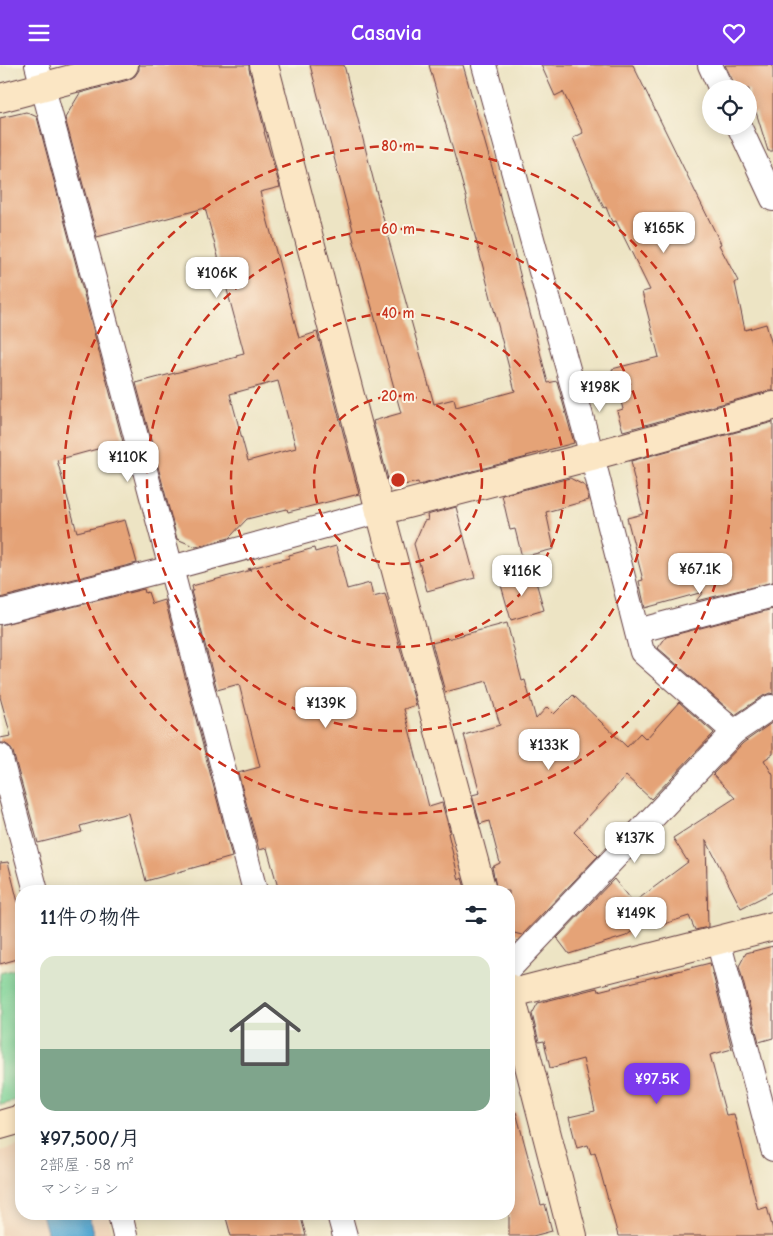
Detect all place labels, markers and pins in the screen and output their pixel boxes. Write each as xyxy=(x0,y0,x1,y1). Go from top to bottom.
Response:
pin: ¥165K xyxy=(629,211,699,254)
pin: ¥106K xyxy=(182,257,252,299)
pin: ¥198K xyxy=(565,371,635,413)
pin: ¥110K xyxy=(93,441,163,483)
centre of rings xyxy=(389,471,407,489)
pin: ¥67.1K xyxy=(659,553,741,595)
pin: ¥116K xyxy=(487,555,557,597)
pin: ¥139K xyxy=(291,687,361,729)
pin: ¥133K xyxy=(514,729,584,771)
pin: ¥137K xyxy=(600,821,670,864)
pin: ¥149K xyxy=(601,897,671,939)
pin: ¥97.5K xyxy=(616,1063,698,1105)

